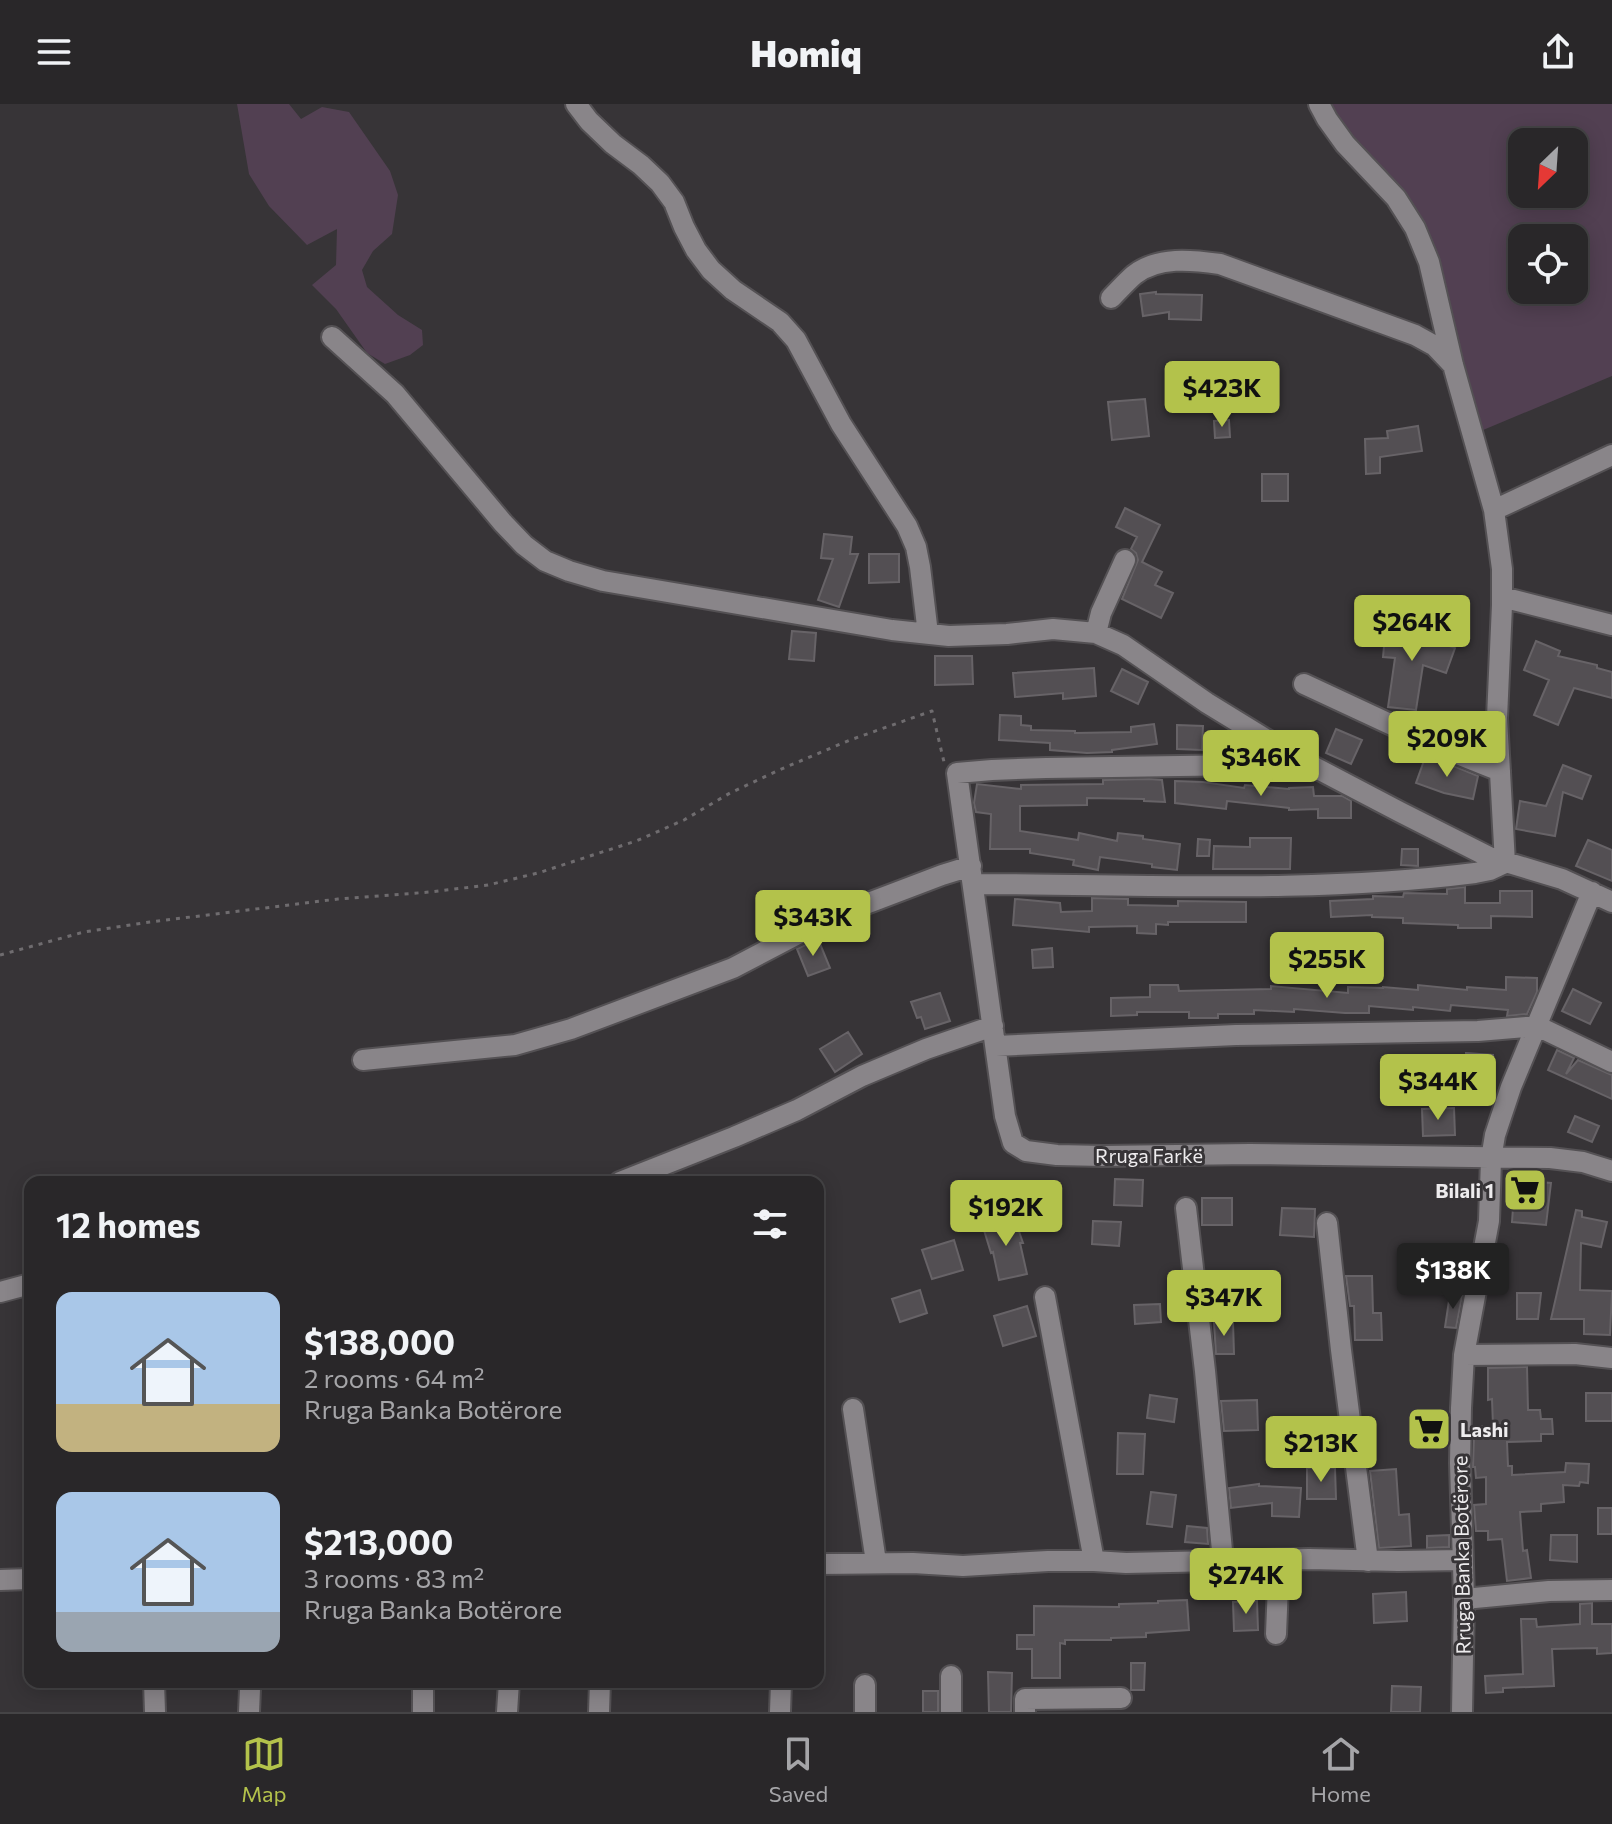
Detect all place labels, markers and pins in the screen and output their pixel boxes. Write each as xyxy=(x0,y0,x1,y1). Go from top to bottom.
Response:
pin: $423K xyxy=(1166,361,1278,429)
pin: $264K xyxy=(1356,595,1468,663)
pin: $209K xyxy=(1391,711,1503,779)
pin: $346K xyxy=(1205,730,1317,798)
pin: $343K xyxy=(757,890,869,958)
pin: $255K xyxy=(1271,932,1383,1000)
pin: $344K xyxy=(1382,1054,1494,1122)
supermarket icon: Bilali 1 xyxy=(1501,1166,1549,1214)
place label: Bilali 1 xyxy=(1435,1178,1494,1202)
pin: $192K xyxy=(950,1180,1062,1248)
pin: $138K xyxy=(1397,1243,1509,1311)
pin: $347K xyxy=(1168,1270,1280,1338)
supermarket icon: Lashi xyxy=(1405,1405,1453,1453)
pin: $213K xyxy=(1265,1416,1377,1484)
place label: Lashi xyxy=(1460,1417,1509,1441)
pin: $274K xyxy=(1190,1548,1302,1616)

